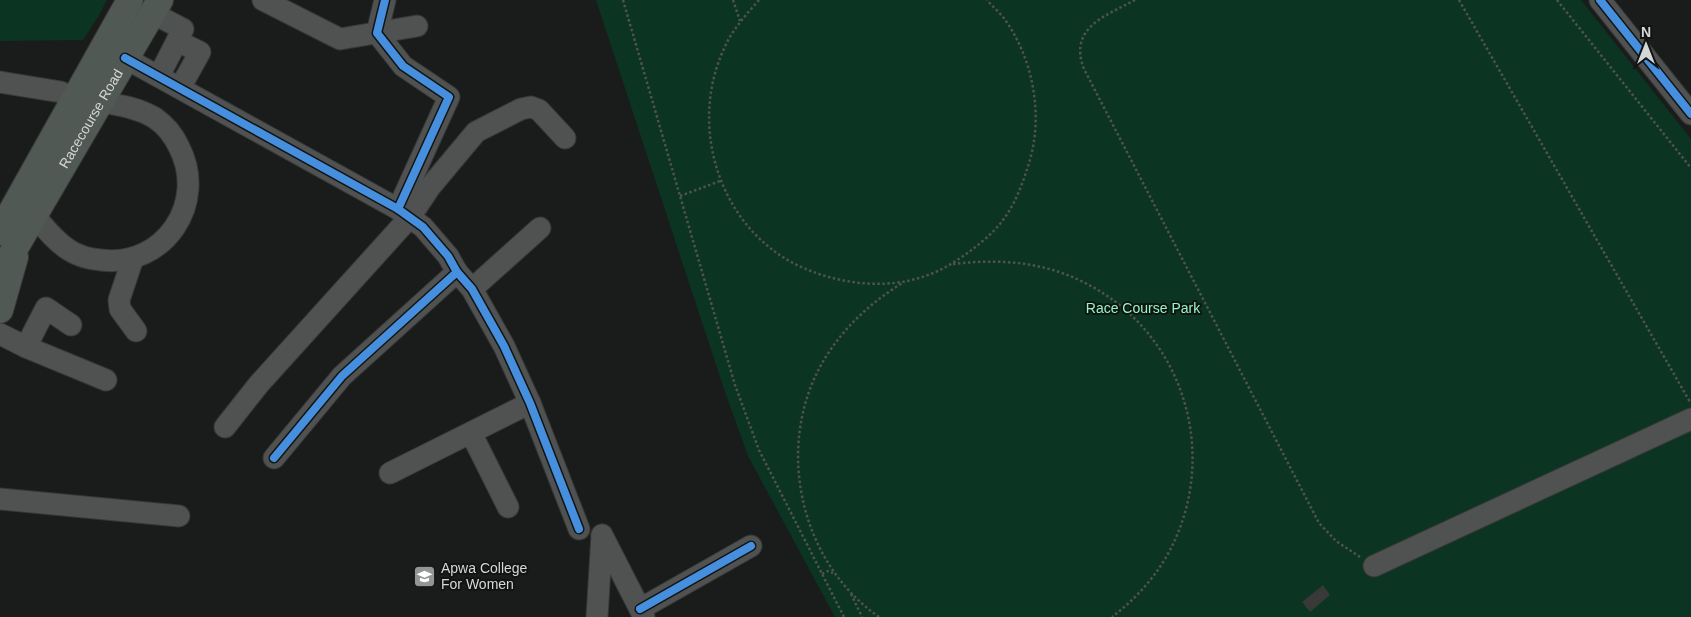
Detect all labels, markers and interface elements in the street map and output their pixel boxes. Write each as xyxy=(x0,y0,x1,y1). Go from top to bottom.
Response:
north arrow xyxy=(1621,20,1671,70)
text: N xyxy=(1641,24,1651,40)
street label: Racecourse Road xyxy=(56,66,126,171)
park label: Race Course Park xyxy=(1086,300,1201,316)
place label: Apwa College For Women xyxy=(441,560,528,592)
school or university icon: Apwa College For Women xyxy=(413,564,437,588)

